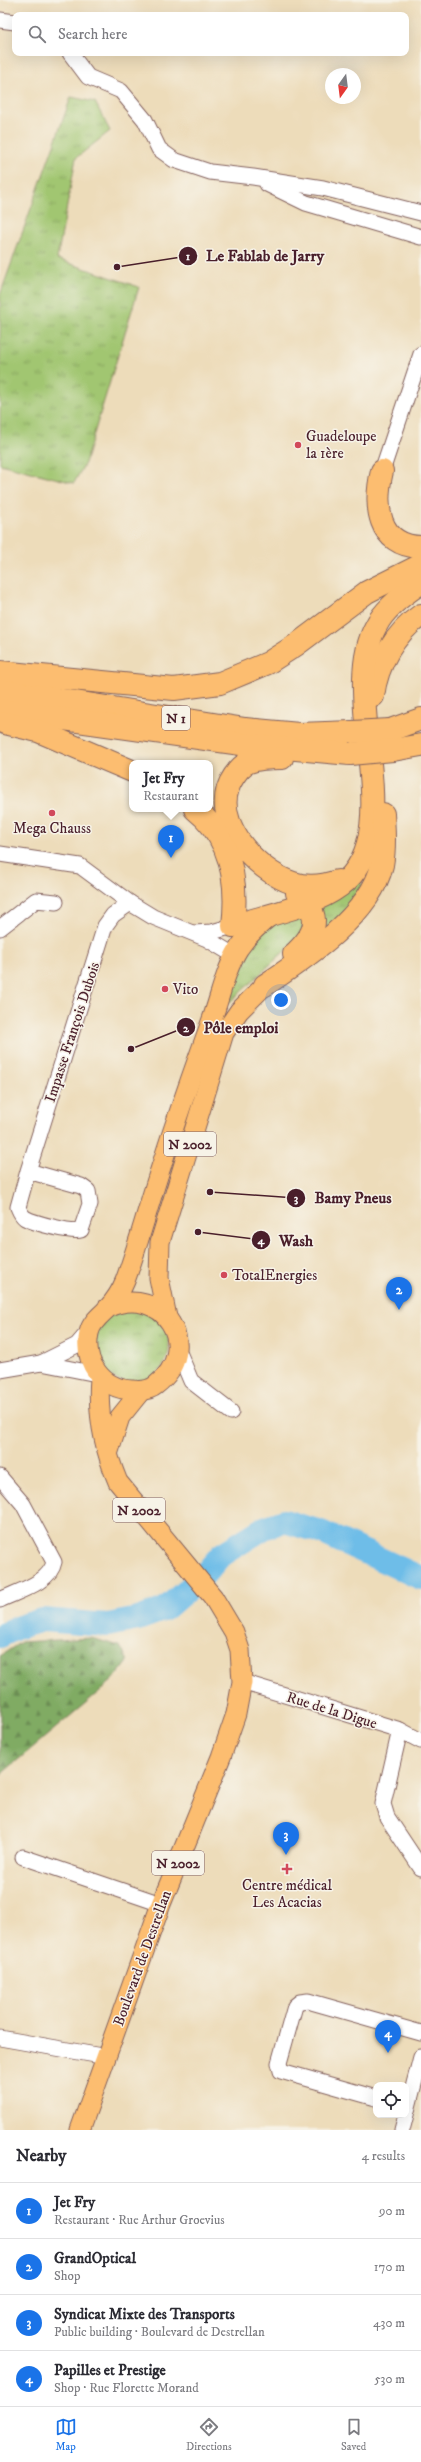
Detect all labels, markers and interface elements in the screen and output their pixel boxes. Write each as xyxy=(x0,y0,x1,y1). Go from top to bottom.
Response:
search box xyxy=(12,12,409,56)
icon: search xyxy=(26,23,48,45)
text: Search here xyxy=(58,25,127,44)
north arrow xyxy=(325,68,361,104)
callout: Le Fablab de Jarry xyxy=(178,242,332,270)
text: Le Fablab de Jarry xyxy=(206,246,324,266)
text: 1 xyxy=(186,249,191,264)
place label: Guadeloupe la 1ère xyxy=(306,427,377,463)
marker: Guadeloupe la 1ère xyxy=(293,440,303,450)
road number: N 1 xyxy=(162,706,190,730)
popup xyxy=(129,760,213,812)
text: Jet Fry xyxy=(143,769,184,788)
text: Restaurant xyxy=(143,788,199,804)
marker: Mega Chauss xyxy=(47,808,57,818)
place label: Mega Chauss xyxy=(13,819,91,838)
pin: 1 xyxy=(158,825,184,858)
street label: Impasse François Dubois xyxy=(41,960,104,1105)
place label: Vito xyxy=(172,980,198,999)
marker: Vito xyxy=(160,984,170,994)
your location xyxy=(271,990,291,1010)
callout: Pôle emploi xyxy=(176,1013,287,1041)
text: Pôle emploi xyxy=(204,1018,278,1038)
text: 2 xyxy=(183,1021,190,1036)
road number: N 2002 xyxy=(164,1132,216,1156)
callout: Bamy Pneus xyxy=(286,1184,399,1212)
text: Bamy Pneus xyxy=(314,1188,392,1208)
text: 3 xyxy=(294,1191,299,1206)
callout: Wash xyxy=(251,1226,321,1254)
text: Wash xyxy=(278,1231,314,1251)
text: 4 xyxy=(257,1233,266,1248)
place label: TotalEnergies xyxy=(232,1266,317,1285)
marker: TotalEnergies xyxy=(219,1270,229,1280)
pin: 2 xyxy=(386,1277,412,1310)
road number: N 2002 xyxy=(113,1498,165,1522)
street label: Rue de la Digue xyxy=(284,1688,379,1733)
pin: 3 xyxy=(273,1822,299,1855)
road number: N 2002 xyxy=(152,1851,204,1875)
marker: Centre médical Les Acacias xyxy=(281,1863,293,1875)
place label: Centre médical Les Acacias xyxy=(242,1876,332,1912)
street label: Boulevard de Destrellan xyxy=(109,1888,176,2029)
pin: 4 xyxy=(375,2020,401,2053)
map controls xyxy=(373,2082,409,2118)
button: locate xyxy=(373,2082,409,2118)
text: Nearby xyxy=(16,2145,66,2167)
text: 4 results xyxy=(362,2148,405,2164)
text: Jet Fry xyxy=(54,2193,95,2212)
text: 1 xyxy=(27,2203,31,2219)
text: 90 m xyxy=(379,2203,405,2219)
text: Restaurant · Rue Arthur Groevius xyxy=(54,2212,225,2228)
text: GrandOptical xyxy=(54,2249,136,2268)
text: 2 xyxy=(26,2259,32,2275)
text: 170 m xyxy=(374,2259,405,2275)
text: Shop xyxy=(54,2268,80,2284)
text: Syndicat Mixte des Transports xyxy=(54,2305,235,2324)
text: 3 xyxy=(27,2315,31,2331)
text: 430 m xyxy=(373,2315,405,2331)
text: Public building · Boulevard de Destrellan xyxy=(54,2324,265,2340)
text: Papilles et Prestige xyxy=(54,2361,166,2380)
text: 4 xyxy=(25,2371,33,2387)
text: 530 m xyxy=(374,2371,405,2387)
text: Shop · Rue Florette Morand xyxy=(54,2380,199,2396)
tab: Map xyxy=(55,2416,77,2454)
tab: Directions xyxy=(186,2416,232,2454)
tab: Saved xyxy=(341,2416,366,2454)

